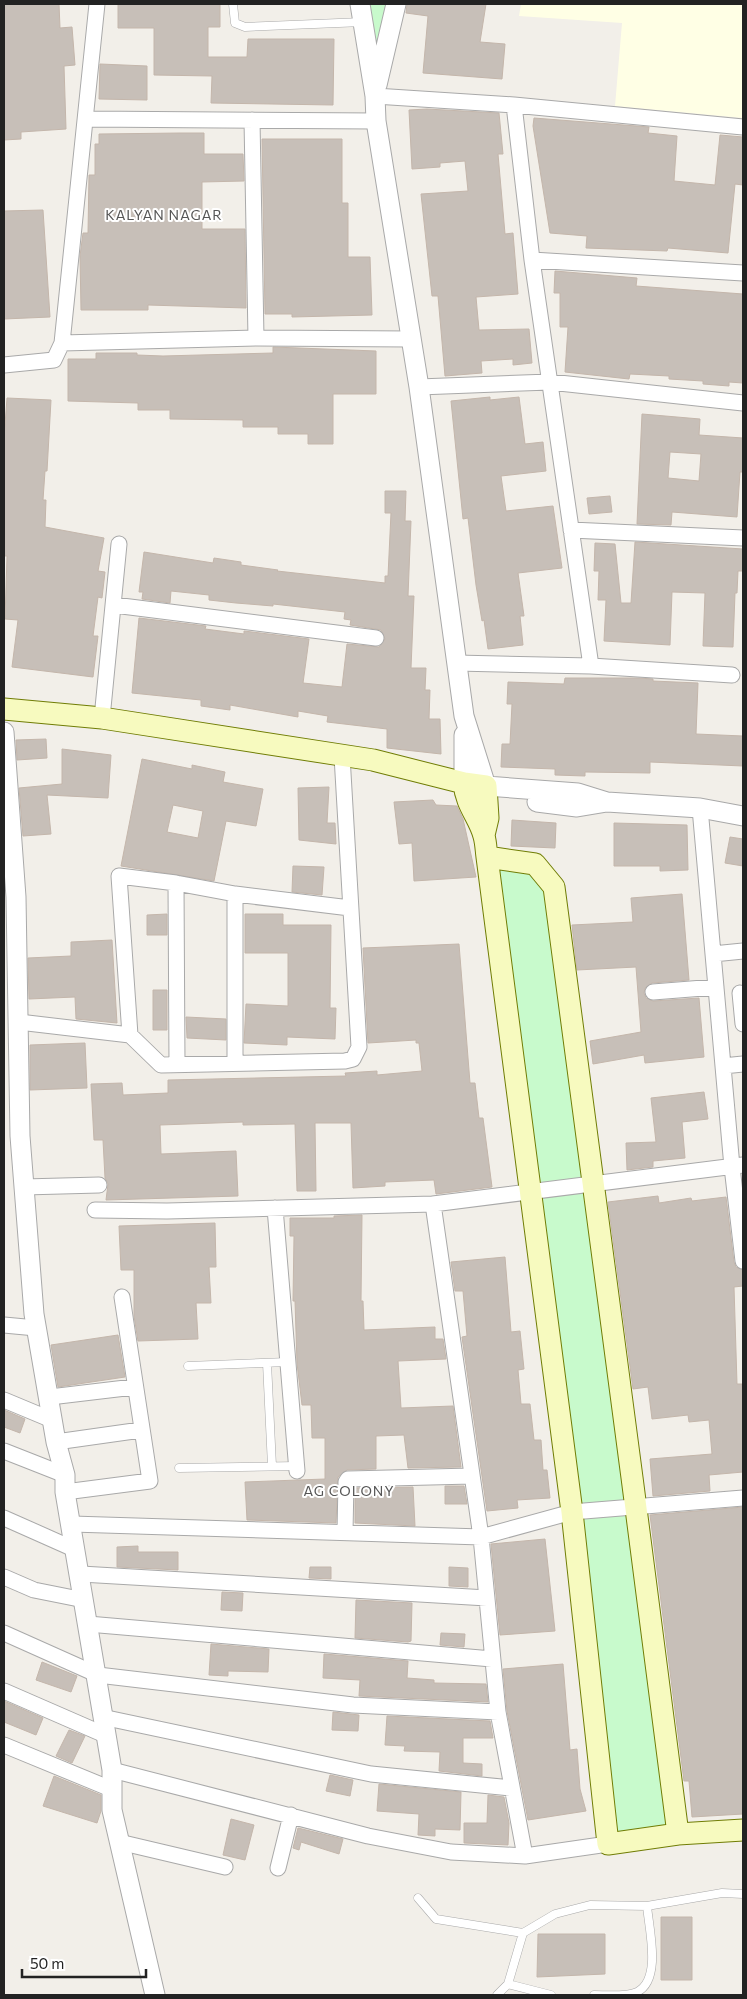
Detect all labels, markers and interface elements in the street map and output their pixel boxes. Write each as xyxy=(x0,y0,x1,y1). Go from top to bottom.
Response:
district label: KALYAN NAGAR xyxy=(105,206,223,223)
district label: AG COLONY xyxy=(303,1482,395,1499)
scale bar xyxy=(22,1946,146,1978)
text: 50 m xyxy=(30,1954,64,1972)

